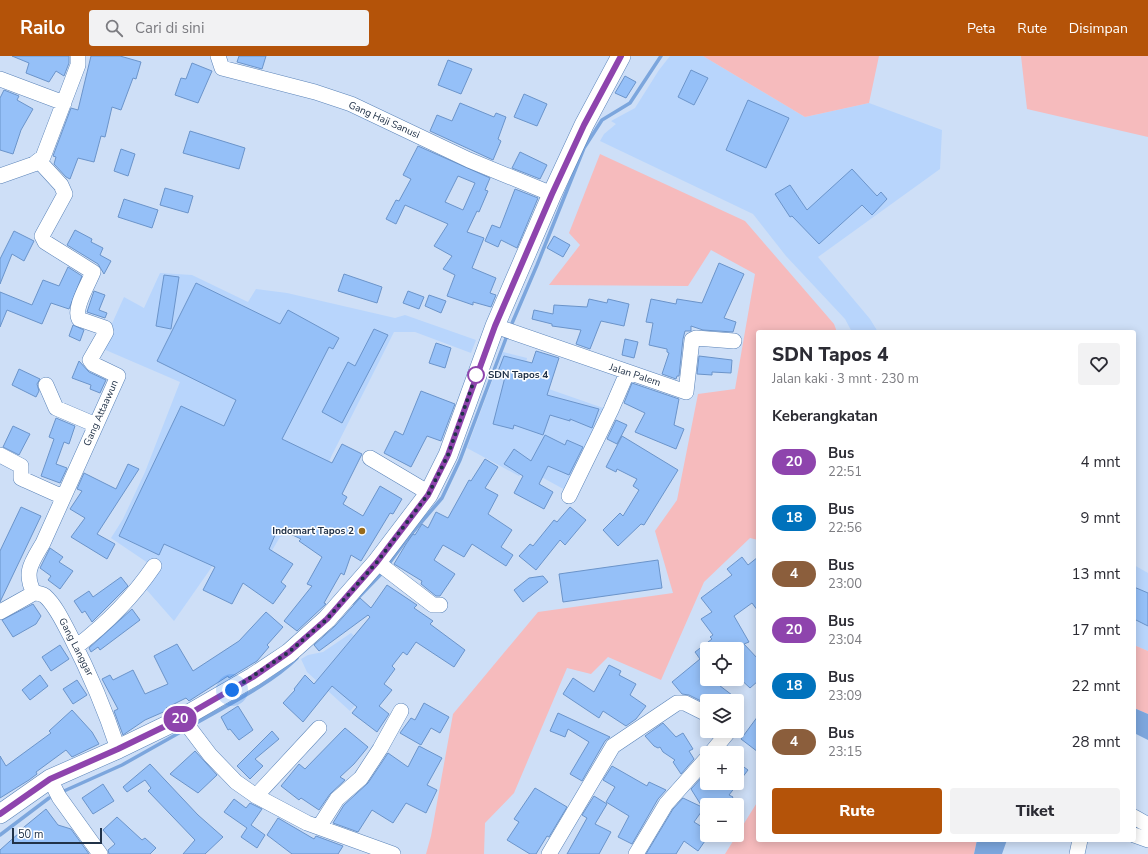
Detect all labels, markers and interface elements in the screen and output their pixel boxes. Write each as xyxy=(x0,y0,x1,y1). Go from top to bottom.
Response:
search box xyxy=(89,10,369,46)
text: Railo xyxy=(20,15,65,41)
icon: search xyxy=(103,17,125,39)
text: Cari di sini xyxy=(135,18,204,38)
text: Peta xyxy=(967,19,995,38)
text: Rute xyxy=(1017,19,1047,38)
text: Disimpan xyxy=(1069,19,1128,38)
street label: Gang Haji Sanusi xyxy=(346,98,422,142)
text: SDN Tapos 4 xyxy=(772,342,888,368)
button: heart xyxy=(1078,343,1120,385)
street label: Jalan Palem xyxy=(607,360,662,390)
marker: SDN Tapos 4 xyxy=(467,366,485,384)
place label: SDN Tapos 4 xyxy=(488,368,548,382)
text: Jalan kaki · 3 mnt · 230 m xyxy=(772,370,919,388)
street label: Gang Attaawun xyxy=(80,378,122,448)
text: Keberangkatan xyxy=(772,406,878,426)
text: Bus xyxy=(828,443,854,463)
text: 20 xyxy=(786,452,802,471)
text: 4 mnt xyxy=(1081,452,1120,472)
text: 22:51 xyxy=(828,463,862,481)
text: Bus xyxy=(828,499,854,519)
text: 18 xyxy=(786,508,802,527)
text: 9 mnt xyxy=(1081,508,1120,528)
text: 22:56 xyxy=(828,519,862,537)
place label: Indomart Tapos 2 xyxy=(272,524,354,538)
marker: Indomart Tapos 2 xyxy=(357,526,367,536)
text: Bus xyxy=(828,555,854,575)
text: 4 xyxy=(790,564,798,583)
text: 13 mnt xyxy=(1072,564,1120,584)
text: 23:00 xyxy=(828,575,862,593)
text: Bus xyxy=(828,611,854,631)
street label: Gang Langgar xyxy=(55,615,97,679)
text: 20 xyxy=(786,620,802,639)
text: 17 mnt xyxy=(1072,620,1120,640)
text: 23:04 xyxy=(828,631,862,649)
map controls xyxy=(700,642,744,842)
button: locate xyxy=(700,642,744,686)
text: Bus xyxy=(828,667,854,687)
text: 18 xyxy=(786,676,802,695)
text: 22 mnt xyxy=(1072,676,1120,696)
your location xyxy=(222,680,242,700)
text: 23:09 xyxy=(828,687,862,705)
button: layers xyxy=(700,694,744,738)
line badge: 20 xyxy=(162,706,198,732)
text: 20 xyxy=(172,709,188,728)
text: Bus xyxy=(828,723,854,743)
text: 4 xyxy=(790,732,798,751)
text: 28 mnt xyxy=(1072,732,1120,752)
text: 23:15 xyxy=(828,743,862,761)
button: + xyxy=(700,746,744,790)
button: Rute xyxy=(772,788,942,834)
button: Tiket xyxy=(950,788,1120,834)
button: − xyxy=(700,798,744,842)
scale bar xyxy=(12,826,102,845)
text: 50 m xyxy=(18,827,43,842)

